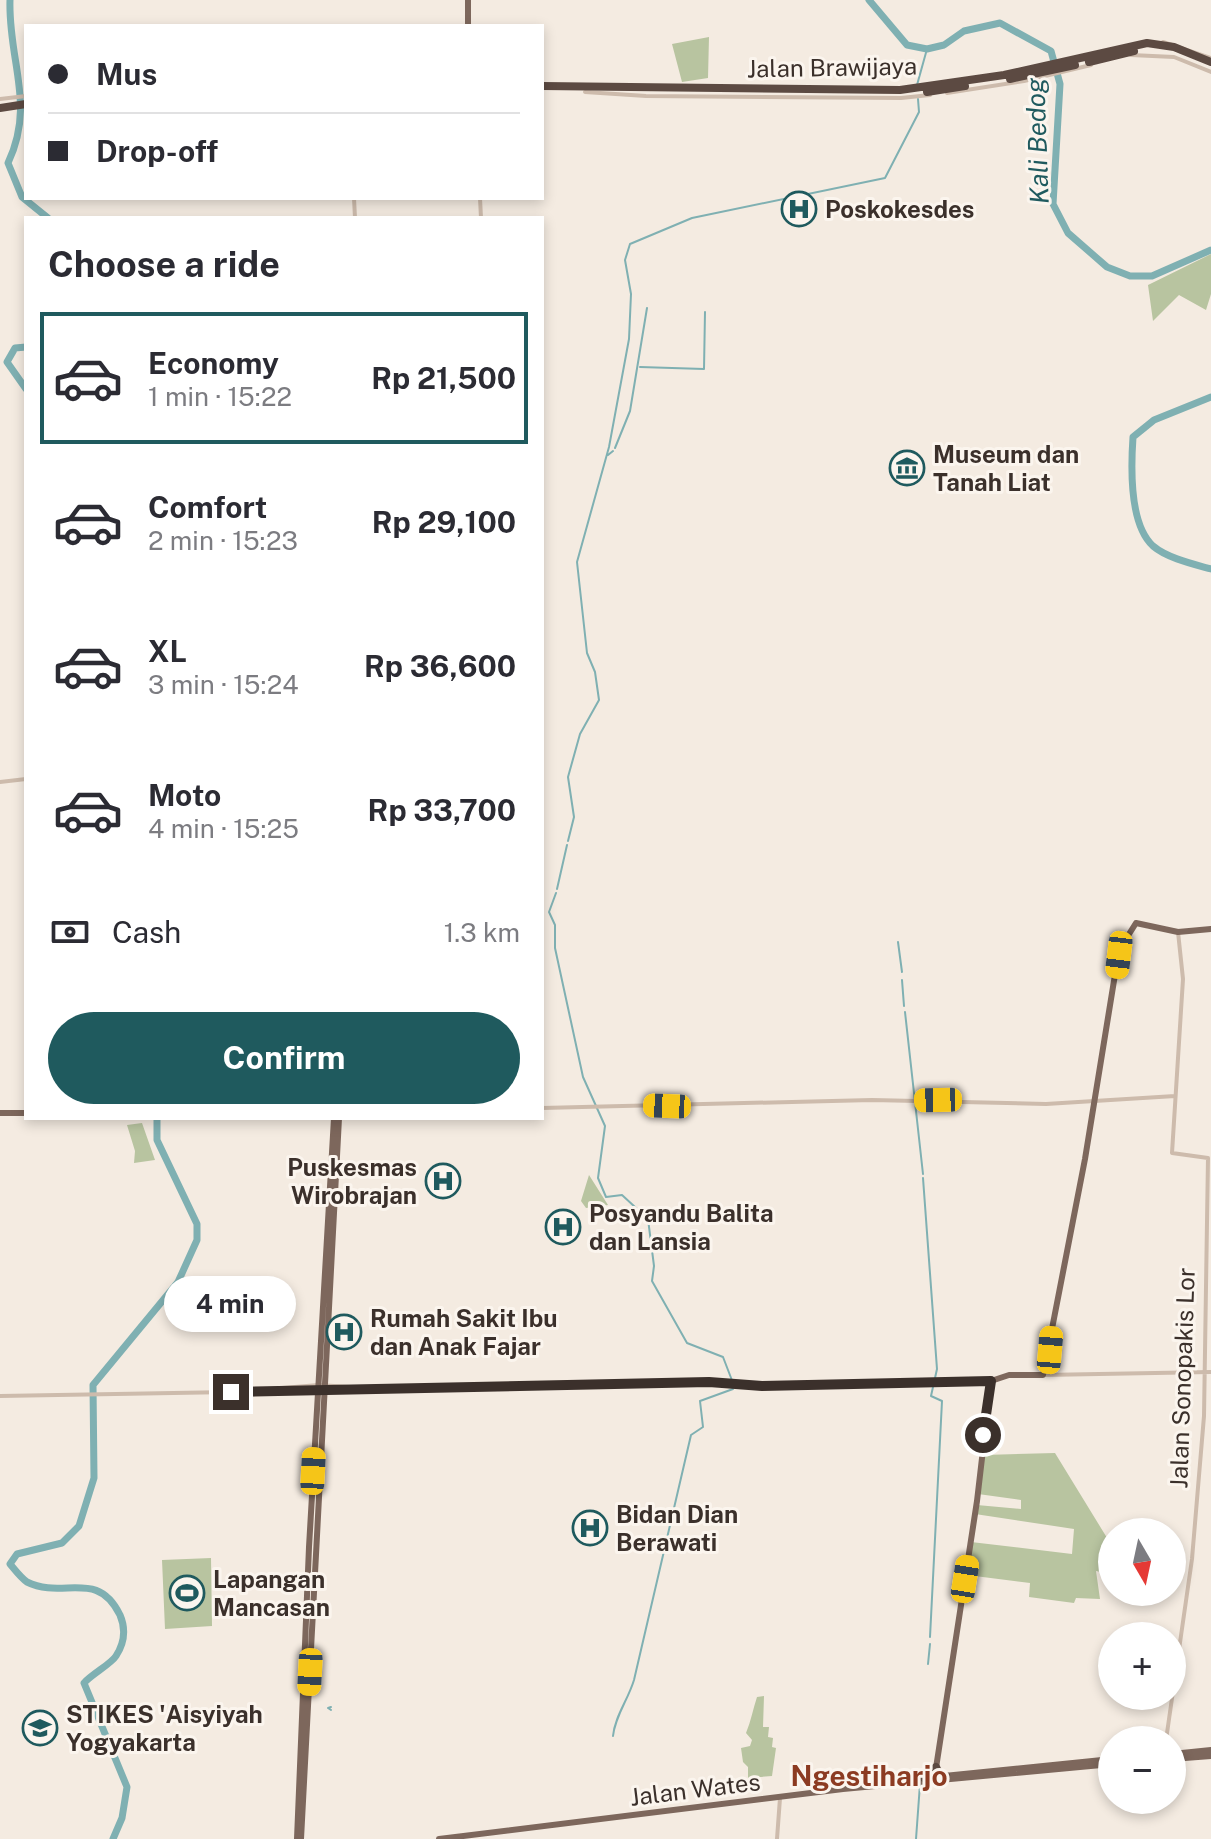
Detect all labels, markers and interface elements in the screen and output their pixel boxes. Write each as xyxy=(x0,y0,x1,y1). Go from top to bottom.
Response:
street label: Jalan Brawijaya xyxy=(747,52,917,82)
text: Mus xyxy=(96,56,157,92)
water label: Kali Bedog xyxy=(1019,77,1055,205)
text: Drop-off xyxy=(96,133,218,169)
hospital icon: Poskokesdes xyxy=(780,190,818,228)
place label: Poskokesdes xyxy=(825,195,975,223)
text: Choose a ride xyxy=(48,243,280,285)
icon: car xyxy=(52,342,124,414)
text: Economy xyxy=(148,345,279,381)
text: Rp 21,500 xyxy=(371,360,516,396)
text: 1 min · 15:22 xyxy=(148,381,292,412)
place label: Museum dan Tanah Liat xyxy=(933,440,1079,496)
museum icon: Museum dan Tanah Liat xyxy=(888,449,926,487)
icon: car xyxy=(52,486,124,558)
text: Comfort xyxy=(148,489,267,525)
text: Rp 29,100 xyxy=(372,504,516,540)
text: 2 min · 15:23 xyxy=(148,525,298,556)
icon: car xyxy=(52,630,124,702)
text: XL xyxy=(148,633,187,669)
text: Rp 36,600 xyxy=(364,648,516,684)
text: 3 min · 15:24 xyxy=(148,669,299,700)
icon: car xyxy=(52,774,124,846)
text: Moto xyxy=(148,777,221,813)
text: Rp 33,700 xyxy=(368,792,516,828)
text: 4 min · 15:25 xyxy=(148,813,299,844)
icon: cash xyxy=(48,910,92,954)
text: Cash xyxy=(112,914,181,950)
text: 1.3 km xyxy=(444,917,520,948)
car xyxy=(1104,930,1134,980)
button: Confirm xyxy=(48,1012,520,1104)
car xyxy=(914,1088,962,1112)
car xyxy=(643,1093,691,1119)
place label: Puskesmas Wirobrajan xyxy=(287,1153,417,1209)
hospital icon: Puskesmas Wirobrajan xyxy=(424,1162,462,1200)
place label: Posyandu Balita dan Lansia xyxy=(589,1199,774,1255)
hospital icon: Posyandu Balita dan Lansia xyxy=(544,1208,582,1246)
street label: Jalan Sonopakis Lor xyxy=(1164,1267,1200,1489)
callout: 4 min xyxy=(165,1276,297,1332)
text: 4 min xyxy=(196,1288,264,1319)
place label: Rumah Sakit Ibu dan Anak Fajar xyxy=(370,1304,558,1360)
hospital icon: Rumah Sakit Ibu dan Anak Fajar xyxy=(325,1313,363,1351)
car xyxy=(1036,1325,1064,1375)
route end xyxy=(213,1374,249,1410)
route start xyxy=(965,1417,1001,1453)
car xyxy=(300,1446,326,1496)
place label: Bidan Dian Berawati xyxy=(616,1500,738,1556)
hospital icon: Bidan Dian Berawati xyxy=(571,1509,609,1547)
north arrow xyxy=(1098,1518,1186,1606)
map controls xyxy=(1098,1518,1186,1814)
car xyxy=(949,1553,981,1605)
place label: Lapangan Mancasan xyxy=(213,1565,330,1621)
sports icon: Lapangan Mancasan xyxy=(168,1574,206,1612)
button: + xyxy=(1098,1622,1186,1710)
car xyxy=(297,1647,323,1697)
place label: STIKES 'Aisyiyah Yogyakarta xyxy=(66,1700,263,1756)
school or university icon: STIKES 'Aisyiyah Yogyakarta xyxy=(21,1709,59,1747)
button: − xyxy=(1098,1726,1186,1814)
district label: Ngestiharjo xyxy=(790,1759,948,1792)
street label: Jalan Wates xyxy=(628,1767,762,1811)

